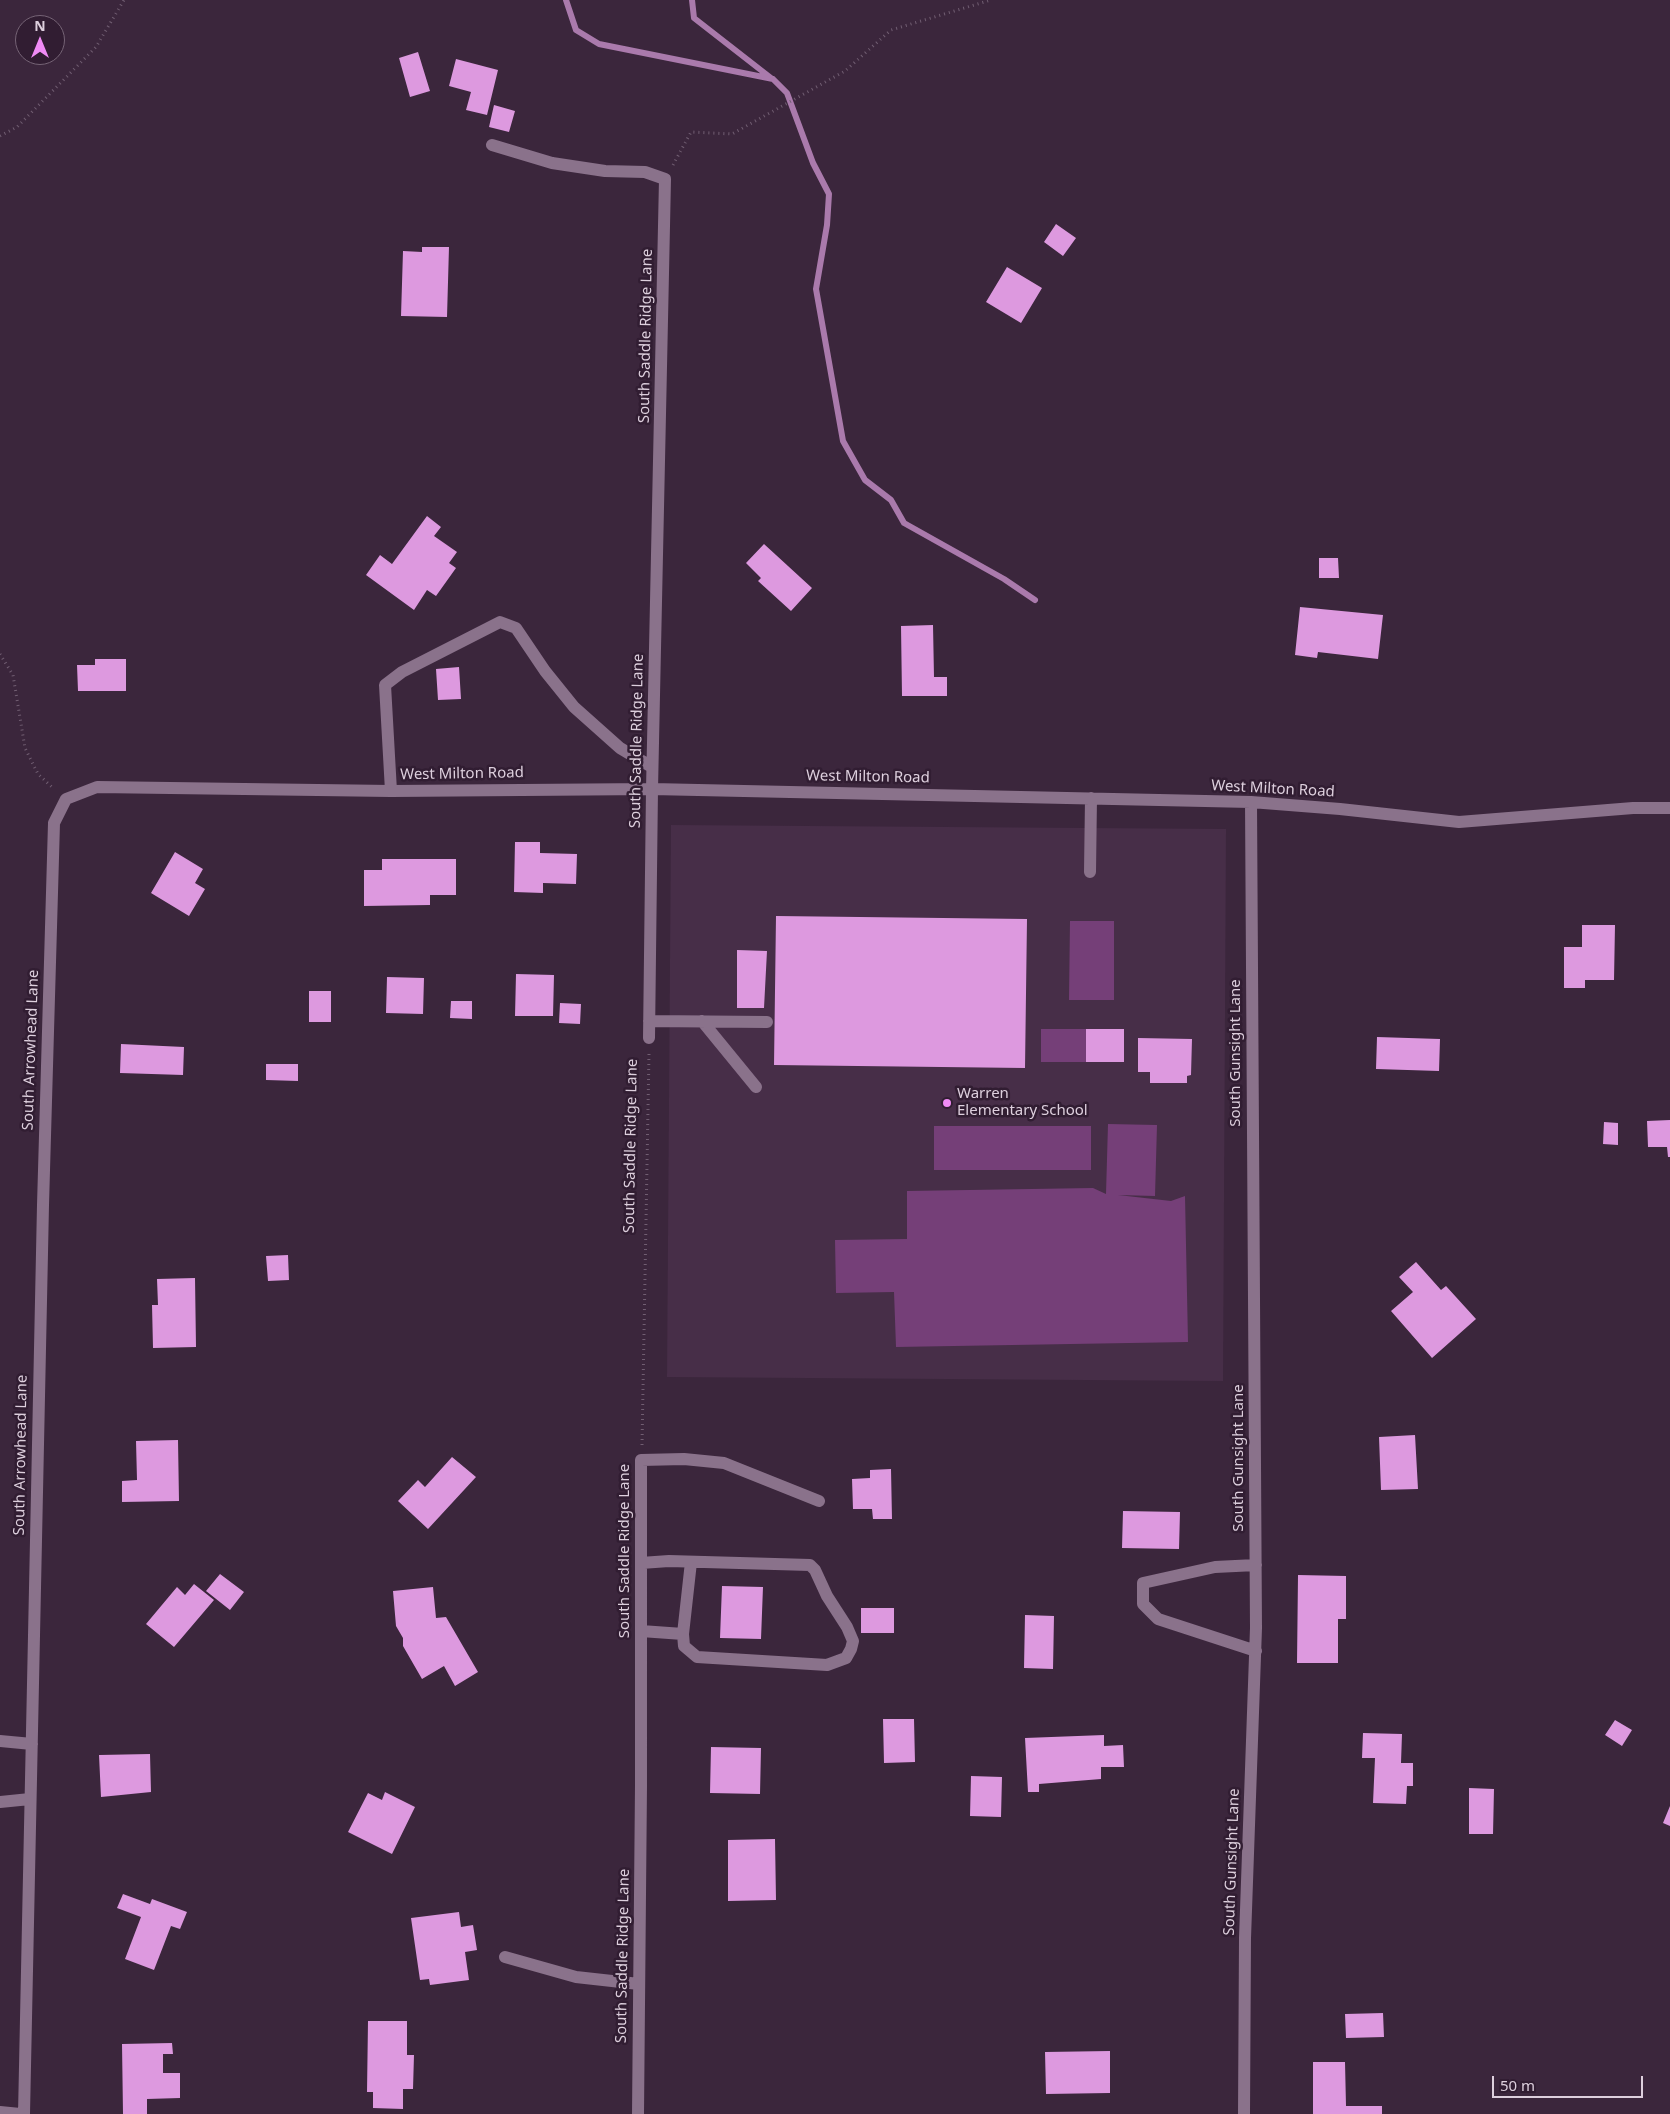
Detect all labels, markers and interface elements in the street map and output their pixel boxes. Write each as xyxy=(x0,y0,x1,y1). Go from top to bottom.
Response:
north arrow xyxy=(15,15,65,65)
text: N xyxy=(34,16,46,35)
street label: South Saddle Ridge Lane xyxy=(635,249,657,423)
street label: South Saddle Ridge Lane xyxy=(626,654,648,828)
street label: West Milton Road xyxy=(400,764,524,784)
street label: West Milton Road xyxy=(806,767,930,787)
street label: West Milton Road xyxy=(1211,777,1335,801)
street label: South Arrowhead Lane xyxy=(19,969,43,1131)
street label: South Gunsight Lane xyxy=(1227,979,1245,1127)
street label: South Saddle Ridge Lane xyxy=(620,1059,642,1233)
place label: Warren Elementary School xyxy=(957,1085,1088,1120)
marker: Warren Elementary School xyxy=(941,1097,953,1109)
street label: South Arrowhead Lane xyxy=(11,1375,31,1535)
street label: South Gunsight Lane xyxy=(1230,1384,1248,1532)
street label: South Saddle Ridge Lane xyxy=(616,1464,634,1638)
street label: South Gunsight Lane xyxy=(1220,1788,1244,1936)
street label: South Saddle Ridge Lane xyxy=(612,1869,634,2043)
scale bar xyxy=(1495,2066,1646,2098)
text: 50 m xyxy=(1500,2075,1535,2095)

